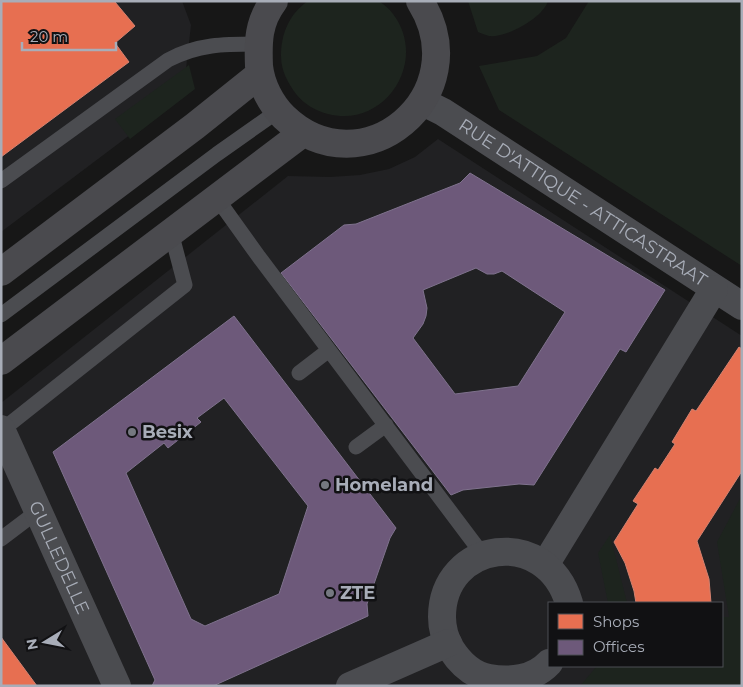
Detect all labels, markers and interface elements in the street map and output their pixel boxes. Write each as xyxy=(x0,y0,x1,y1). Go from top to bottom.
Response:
scale bar xyxy=(22,20,116,52)
text: 20 m xyxy=(30,27,68,46)
street label: RUE D'ATTIQUE - ATTICASTRAAT xyxy=(454,114,712,292)
place label: Besix xyxy=(142,421,193,443)
marker: Besix xyxy=(126,426,138,438)
place label: Homeland xyxy=(335,474,433,496)
marker: Homeland xyxy=(319,479,331,491)
street label: GULLEDELLE xyxy=(24,498,94,617)
place label: ZTE xyxy=(340,582,375,604)
marker: ZTE xyxy=(324,587,336,599)
legend xyxy=(548,602,723,667)
text: Shops xyxy=(593,612,639,631)
north arrow xyxy=(20,617,70,667)
text: N xyxy=(22,637,42,651)
text: Offices xyxy=(593,637,645,656)

